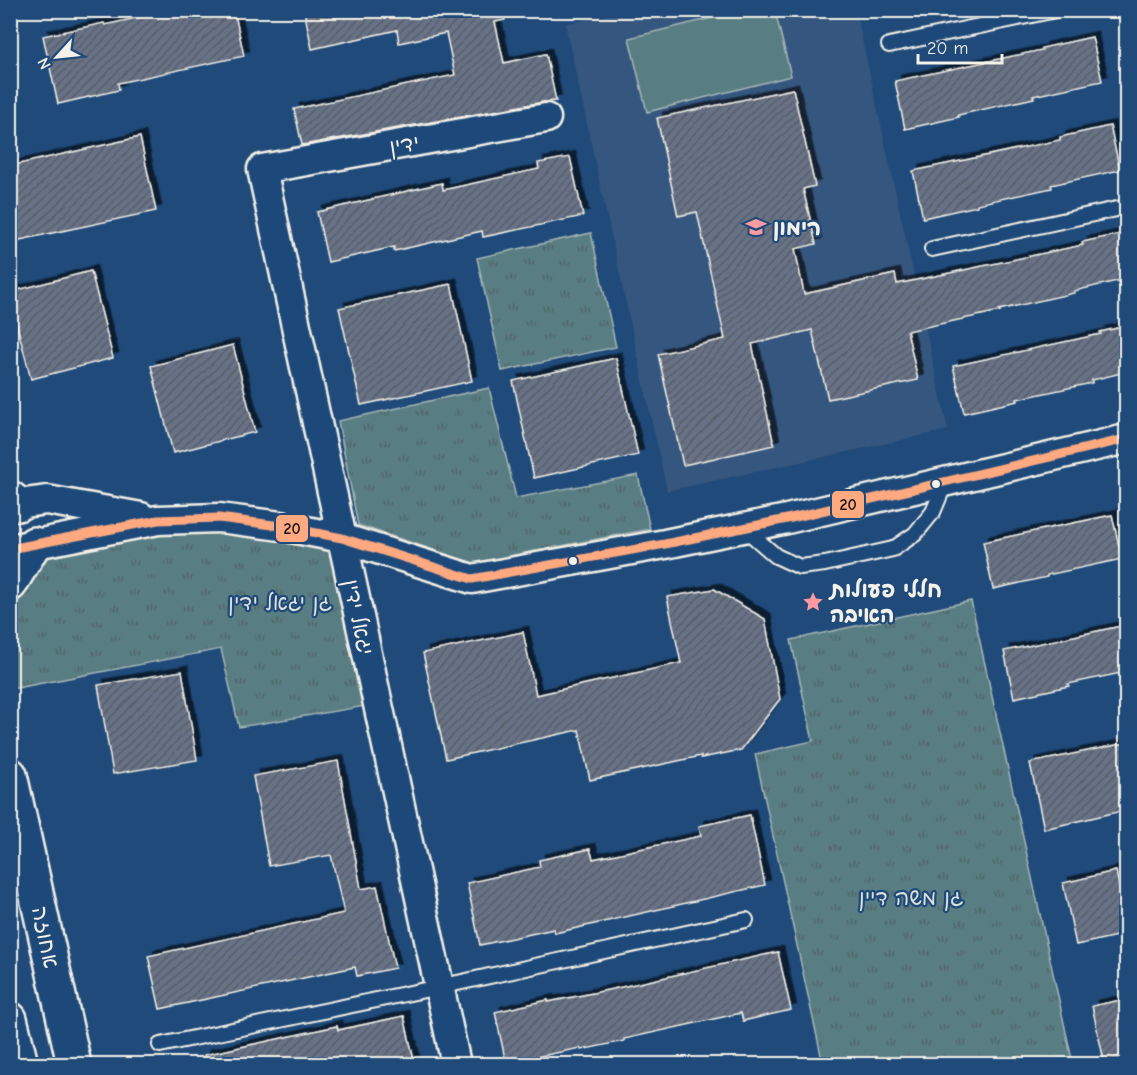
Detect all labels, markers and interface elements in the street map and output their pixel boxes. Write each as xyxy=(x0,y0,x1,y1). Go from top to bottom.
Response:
north arrow xyxy=(27,27,87,87)
scale bar xyxy=(918,27,1002,65)
text: 20 m xyxy=(927,38,968,59)
text: N xyxy=(34,55,55,72)
street label: ידין xyxy=(387,130,421,160)
school or university icon: רימון xyxy=(744,215,768,239)
place label: רימון xyxy=(773,215,821,241)
unlabelled marker xyxy=(930,478,942,490)
line badge: 20 xyxy=(831,490,865,519)
text: 20 xyxy=(839,496,857,514)
line badge: 20 xyxy=(275,514,309,543)
text: 20 xyxy=(283,520,301,538)
unlabelled marker xyxy=(567,555,579,567)
street label: יגאל ידין xyxy=(337,577,379,658)
place label: חללי פעולות האיבה xyxy=(828,577,942,628)
park label: גן יגאל ידין xyxy=(228,590,332,616)
place icon: חללי פעולות האיבה xyxy=(801,590,825,614)
park label: גן משה דיין xyxy=(858,885,964,911)
street label: אחוזה xyxy=(26,904,64,971)

